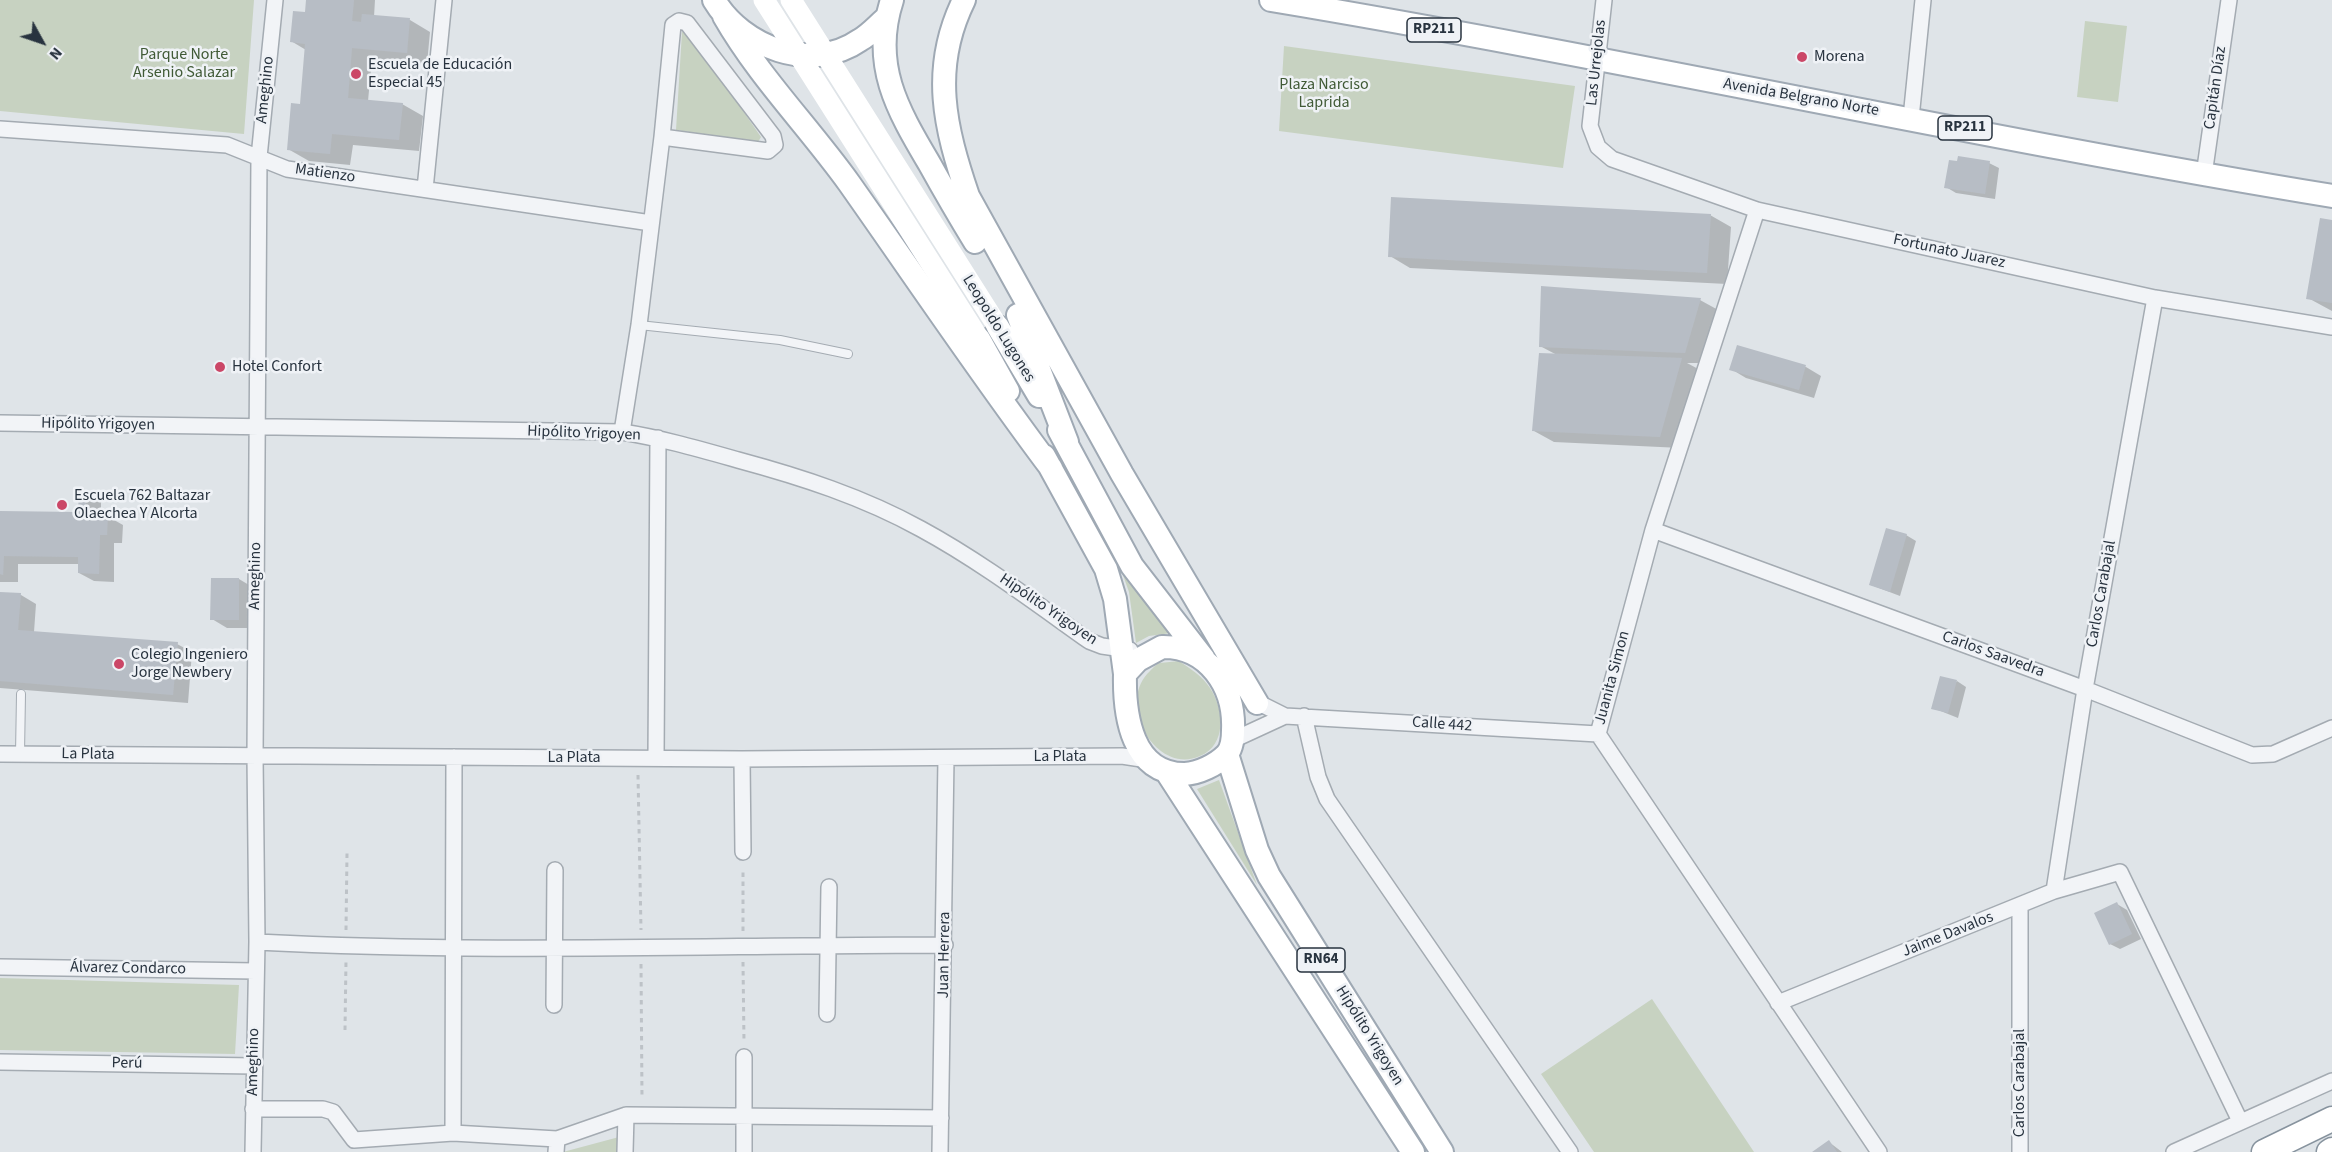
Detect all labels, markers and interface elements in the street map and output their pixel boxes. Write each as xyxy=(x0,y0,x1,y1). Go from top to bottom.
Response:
north arrow xyxy=(12,12,72,72)
road number: RP211 xyxy=(1407,18,1461,42)
street label: Las Urrejolas xyxy=(1583,19,1611,107)
text: N xyxy=(44,42,68,65)
park label: Parque Norte Arsenio Salazar xyxy=(133,45,235,83)
street label: Capitán Díaz xyxy=(2201,45,2231,131)
place label: Morena xyxy=(1814,47,1864,67)
marker: Morena xyxy=(1795,50,1809,64)
street label: Ameghino xyxy=(253,55,279,125)
place label: Escuela de Educación Especial 45 xyxy=(368,55,512,93)
marker: Escuela de Educación Especial 45 xyxy=(349,67,363,81)
park label: Plaza Narciso Laprida xyxy=(1279,75,1369,113)
street label: Avenida Belgrano Norte xyxy=(1722,75,1880,121)
road number: RP211 xyxy=(1938,116,1992,140)
street label: Matienzo xyxy=(294,160,356,188)
street label: Fortunato Juarez xyxy=(1891,231,2007,273)
street label: Leopoldo Lugones xyxy=(957,272,1039,386)
place label: Hotel Confort xyxy=(232,357,322,377)
marker: Hotel Confort xyxy=(213,360,227,374)
street label: Hipólito Yrigoyen xyxy=(41,414,155,436)
street label: Hipólito Yrigoyen xyxy=(527,422,641,446)
place label: Escuela 762 Baltazar Olaechea Y Alcorta xyxy=(74,486,210,524)
marker: Escuela 762 Baltazar Olaechea Y Alcorta xyxy=(55,498,69,512)
street label: Carlos Carabajal xyxy=(2083,539,2121,649)
street label: Ameghino xyxy=(246,542,266,610)
street label: Hipólito Yrigoyen xyxy=(995,570,1101,650)
street label: Carlos Saavedra xyxy=(1939,628,2047,682)
street label: Juanita Simon xyxy=(1591,629,1635,727)
place label: Colegio Ingeniero Jorge Newbery xyxy=(131,645,248,683)
marker: Colegio Ingeniero Jorge Newbery xyxy=(112,657,126,671)
street label: Calle 442 xyxy=(1411,713,1473,737)
street label: La Plata xyxy=(61,745,115,765)
street label: La Plata xyxy=(1033,747,1087,767)
street label: La Plata xyxy=(547,748,601,768)
street label: Jaime Davalos xyxy=(1900,908,1996,962)
street label: Juan Herrera xyxy=(935,911,955,999)
road number: RN64 xyxy=(1297,948,1345,972)
street label: Álvarez Condarco xyxy=(70,958,186,980)
street label: Hipólito Yrigoyen xyxy=(1331,983,1407,1089)
street label: Ameghino xyxy=(244,1028,264,1096)
street label: Carlos Carabajal xyxy=(2010,1029,2030,1137)
street label: Perú xyxy=(111,1054,143,1074)

